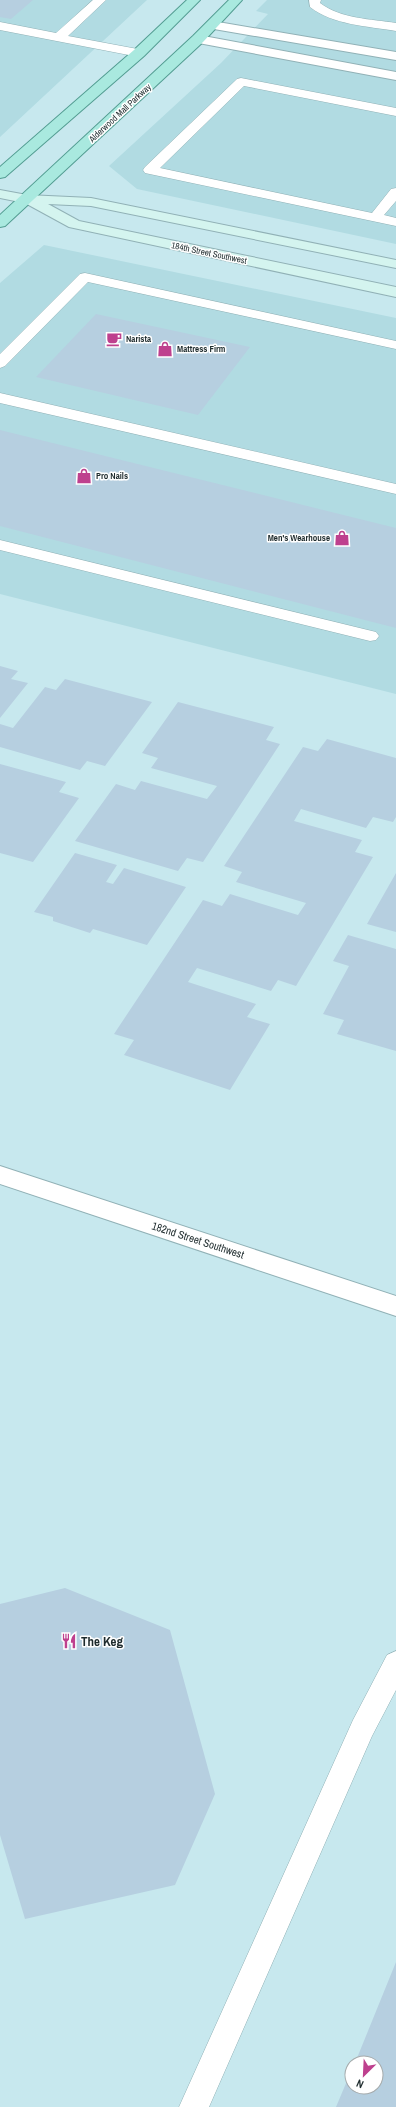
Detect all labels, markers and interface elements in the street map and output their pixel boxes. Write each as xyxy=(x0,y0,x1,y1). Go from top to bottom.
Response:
street label: Alderwood Mall Parkway xyxy=(86,81,154,146)
street label: 184th Street Southwest xyxy=(170,239,248,267)
cafe icon: Narista xyxy=(105,330,123,348)
place label: Narista xyxy=(126,333,152,345)
shop icon: Mattress Firm xyxy=(156,340,174,358)
place label: Mattress Firm xyxy=(177,343,226,355)
shop icon: Pro Nails xyxy=(75,467,93,485)
place label: Pro Nails xyxy=(96,470,128,482)
shop icon: Men's Wearhouse xyxy=(333,529,351,547)
place label: Men's Wearhouse xyxy=(268,532,330,544)
street label: 182nd Street Southwest xyxy=(150,1218,246,1262)
restaurant icon: The Keg xyxy=(60,1632,78,1650)
place label: The Keg xyxy=(81,1633,124,1650)
north arrow xyxy=(344,2055,384,2095)
text: N xyxy=(354,2076,366,2092)

